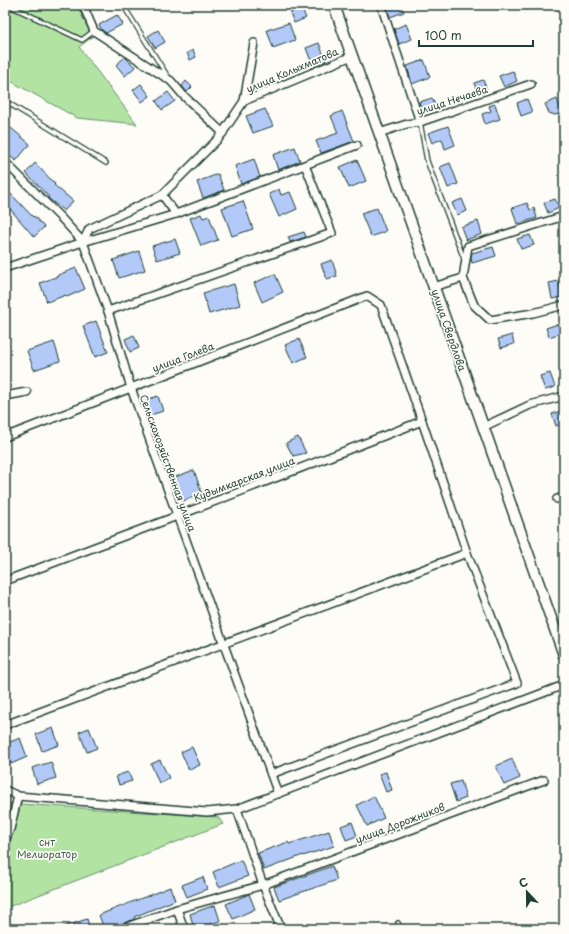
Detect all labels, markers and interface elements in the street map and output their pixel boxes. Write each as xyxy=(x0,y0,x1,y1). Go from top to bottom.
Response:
scale bar xyxy=(419,22,533,48)
text: 100 m xyxy=(425,26,462,44)
street label: улица Колыхматова xyxy=(243,43,341,96)
street label: улица Нечаева xyxy=(414,81,490,118)
street label: улица Свердлова xyxy=(428,287,471,374)
street label: улица Голева xyxy=(150,338,217,375)
street label: Сельскохозяйственная улица xyxy=(137,392,201,534)
street label: Кудымкарская улица xyxy=(191,452,298,506)
street label: улица Дорожников xyxy=(353,799,447,846)
park label: снт Мелиоратор xyxy=(17,834,77,861)
north arrow xyxy=(507,872,547,912)
text: С xyxy=(516,873,530,892)

